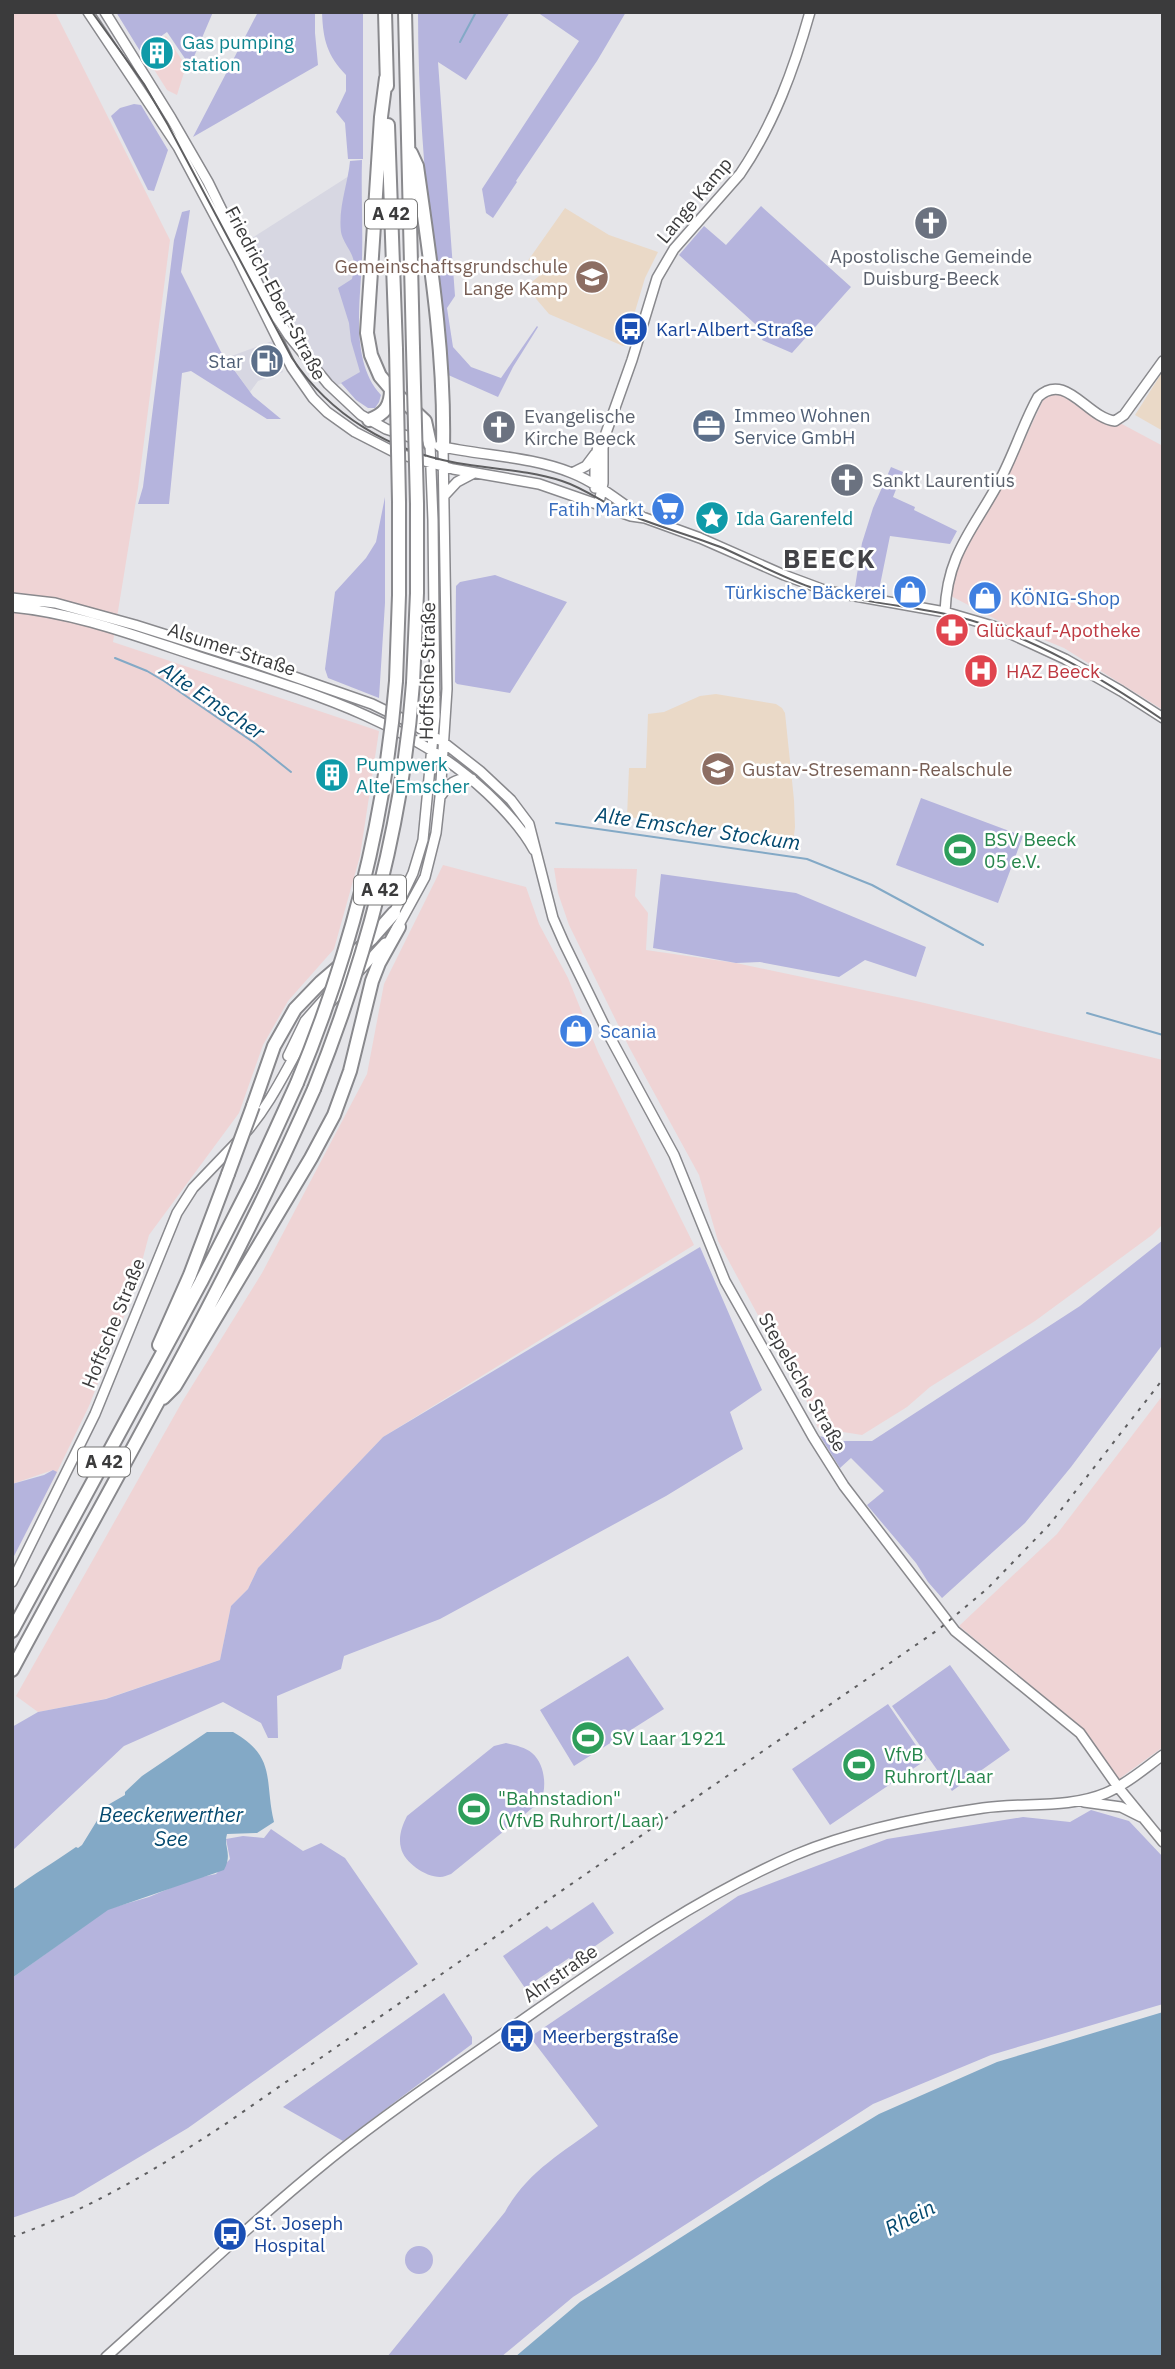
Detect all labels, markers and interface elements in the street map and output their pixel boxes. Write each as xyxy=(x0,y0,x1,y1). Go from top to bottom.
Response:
place label: Gas pumping station xyxy=(182,30,294,76)
building icon: Gas pumping station xyxy=(138,34,176,72)
street label: Lange Kamp xyxy=(651,152,737,248)
road number: A 42 xyxy=(365,200,417,229)
street label: Friedrich-Ebert-Straße xyxy=(220,202,332,384)
church icon: Apostolische Gemeinde Duisburg-Beeck xyxy=(912,204,950,242)
place label: Apostolische Gemeinde Duisburg-Beeck xyxy=(830,244,1032,290)
place label: Gemeinschaftsgrundschule Lange Kamp xyxy=(335,254,568,300)
school or university icon: Gemeinschaftsgrundschule Lange Kamp xyxy=(573,258,611,296)
bus stop icon: Karl-Albert-Straße xyxy=(612,310,650,348)
place label: Karl-Albert-Straße xyxy=(656,317,814,341)
fuel station icon: Star xyxy=(248,342,286,380)
place label: Star xyxy=(208,349,243,373)
place label: Immeo Wohnen Service GmbH xyxy=(734,403,870,449)
place label: Evangelische Kirche Beeck xyxy=(524,404,636,450)
office icon: Immeo Wohnen Service GmbH xyxy=(690,407,728,445)
church icon: Evangelische Kirche Beeck xyxy=(480,408,518,446)
church icon: Sankt Laurentius xyxy=(828,461,866,499)
place label: Sankt Laurentius xyxy=(872,468,1015,492)
supermarket icon: Fatih Markt xyxy=(649,490,687,528)
place label: Fatih Markt xyxy=(548,497,644,521)
place icon: Ida Garenfeld xyxy=(693,499,731,537)
place label: Ida Garenfeld xyxy=(736,506,853,530)
district label: BEECK xyxy=(783,541,877,575)
shop icon: Türkische Bäckerei xyxy=(891,573,929,611)
shop icon: KÖNIG-Shop xyxy=(966,579,1004,617)
place label: Türkische Bäckerei xyxy=(725,580,886,604)
place label: KÖNIG-Shop xyxy=(1010,586,1120,610)
street label: Hoffsche Straße xyxy=(414,602,440,740)
pharmacy icon: Glückauf-Apotheke xyxy=(933,611,971,649)
street label: Alsumer Straße xyxy=(165,617,299,681)
place label: Glückauf-Apotheke xyxy=(976,618,1141,642)
hospital icon: HAZ Beeck xyxy=(962,652,1000,690)
water label: Alte Emscher xyxy=(154,654,272,746)
place label: HAZ Beeck xyxy=(1006,659,1100,683)
school or university icon: Gustav-Stresemann-Realschule xyxy=(699,750,737,788)
place label: Pumpwerk Alte Emscher xyxy=(356,752,469,798)
building icon: Pumpwerk Alte Emscher xyxy=(313,756,351,794)
place label: Gustav-Stresemann-Realschule xyxy=(742,757,1012,781)
water label: Alte Emscher Stockum xyxy=(593,800,803,856)
place label: BSV Beeck 05 e.V. xyxy=(984,827,1076,873)
sports icon: BSV Beeck 05 e.V. xyxy=(941,831,979,869)
road number: A 42 xyxy=(354,876,406,904)
shop icon: Scania xyxy=(557,1012,595,1050)
place label: Scania xyxy=(600,1019,656,1043)
street label: Hoffsche Straße xyxy=(76,1254,150,1392)
street label: Stepelsche Straße xyxy=(753,1308,853,1456)
road number: A 42 xyxy=(78,1448,130,1476)
sports icon: SV Laar 1921 xyxy=(569,1719,607,1757)
place label: SV Laar 1921 xyxy=(612,1726,726,1750)
place label: VfvB Ruhrort/Laar xyxy=(884,1742,993,1788)
sports icon: VfvB Ruhrort/Laar xyxy=(840,1746,878,1784)
place label: "Bahnstadion" (VfvB Ruhrort/Laar) xyxy=(498,1786,664,1832)
sports icon: "Bahnstadion" (VfvB Ruhrort/Laar) xyxy=(455,1790,493,1828)
water label: Beeckerwerther See xyxy=(99,1800,245,1852)
street label: Ahrstraße xyxy=(518,1939,602,2007)
bus stop icon: Meerbergstraße xyxy=(498,2017,536,2055)
place label: Meerbergstraße xyxy=(542,2024,679,2048)
water label: Rhein xyxy=(880,2193,940,2242)
place label: St. Joseph Hospital xyxy=(254,2211,343,2257)
bus stop icon: St. Joseph Hospital xyxy=(211,2215,249,2253)

